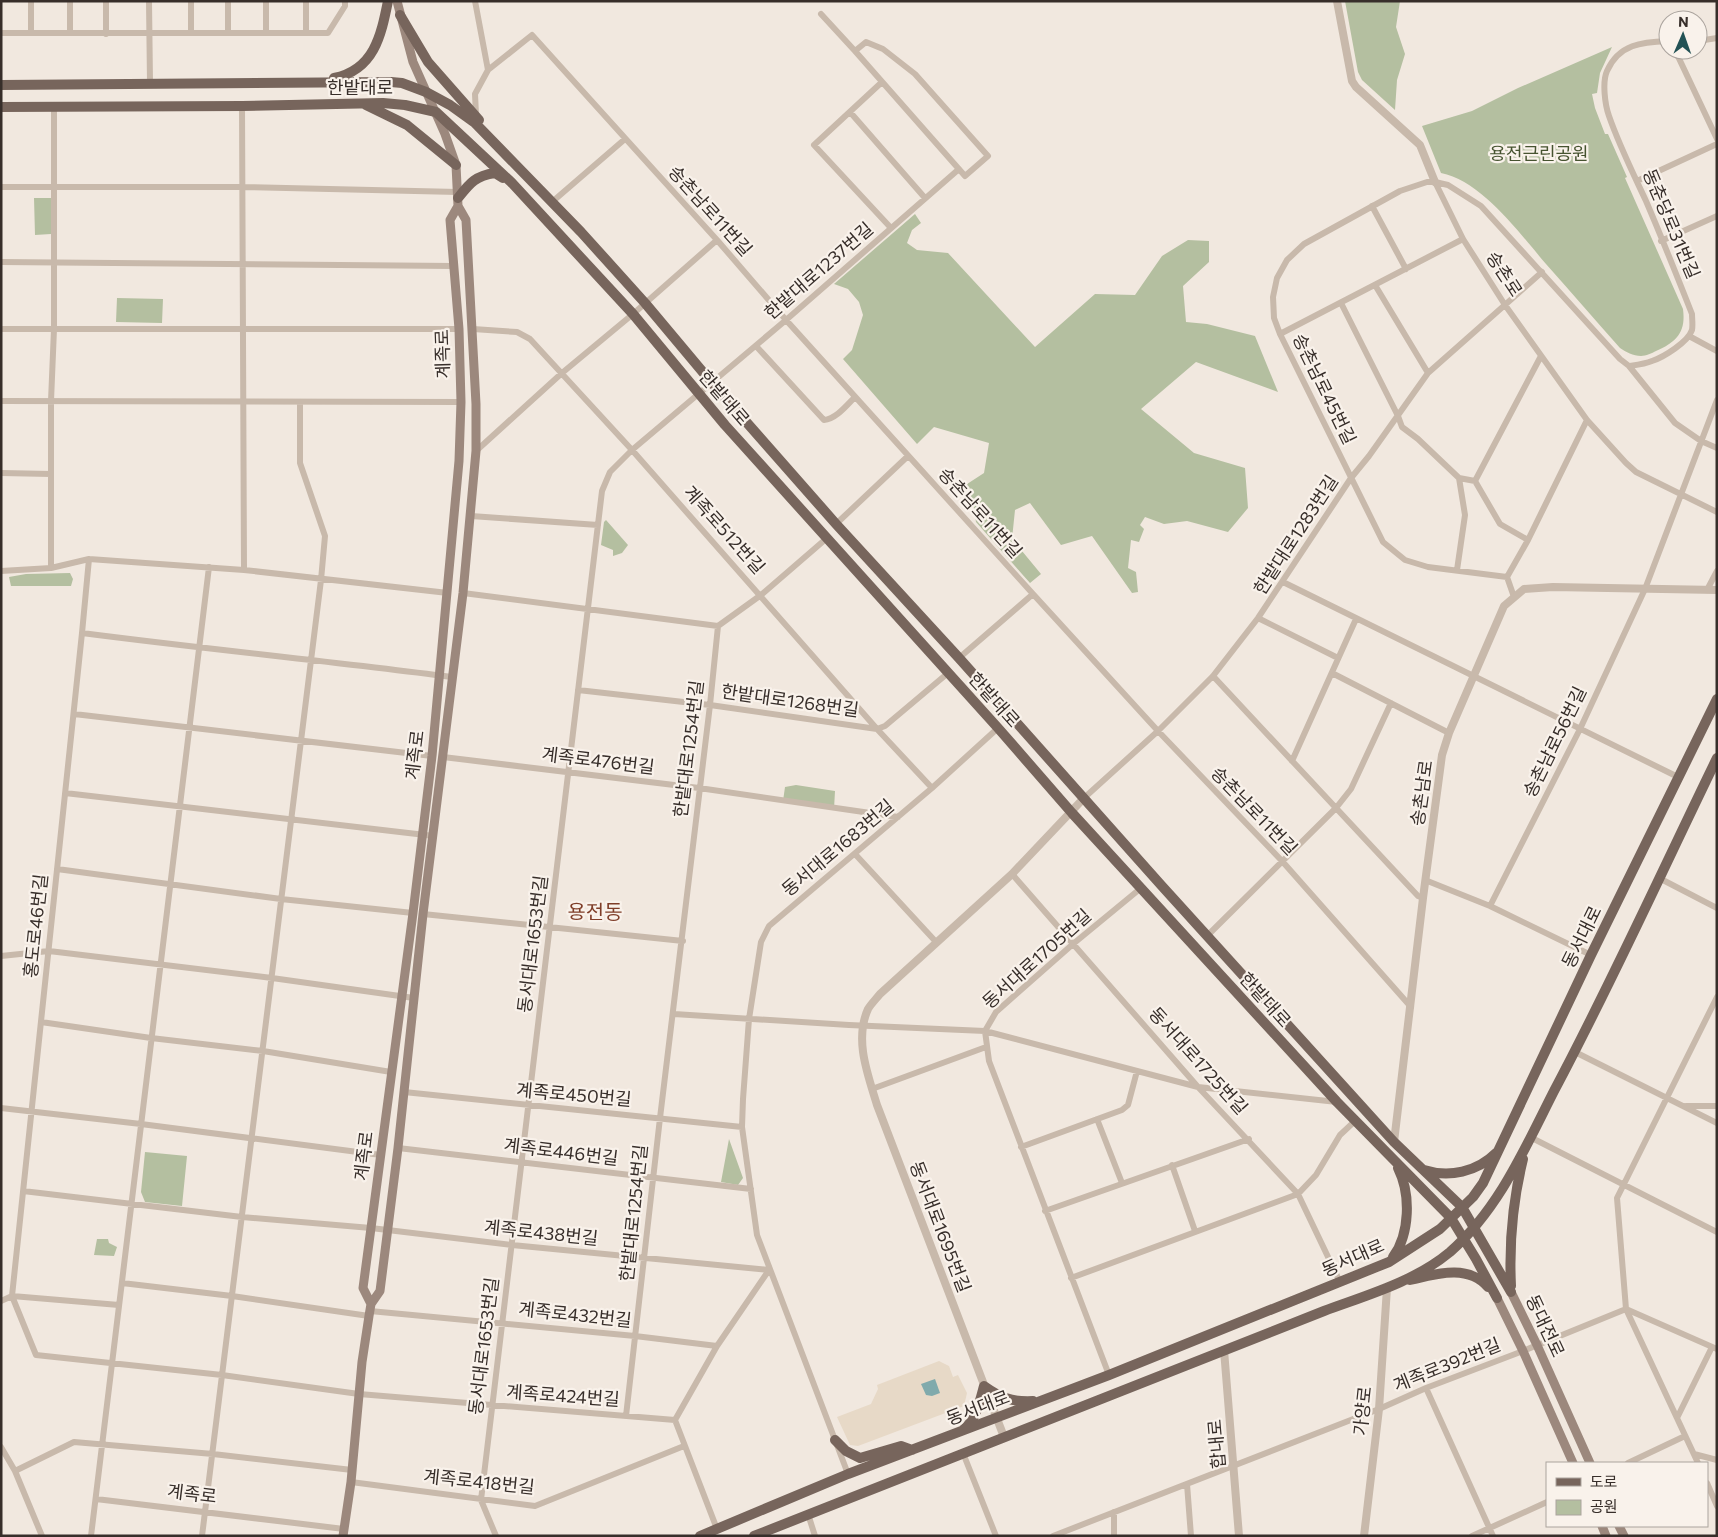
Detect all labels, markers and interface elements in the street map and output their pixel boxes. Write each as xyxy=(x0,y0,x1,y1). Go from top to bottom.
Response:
north arrow xyxy=(1658,10,1708,60)
text: N xyxy=(1678,13,1689,30)
street label: 한밭대로 xyxy=(327,76,393,98)
park label: 용전근린공원 xyxy=(1489,142,1589,164)
street label: 송촌남로11번길 xyxy=(664,160,757,260)
street label: 동춘당로31번길 xyxy=(1639,165,1705,282)
street label: 한밭대로1237번길 xyxy=(760,217,877,323)
street label: 송촌로 xyxy=(1482,247,1528,300)
street label: 계족로 xyxy=(430,329,454,379)
street label: 송촌남로45번길 xyxy=(1289,330,1361,448)
street label: 한밭대로 xyxy=(695,365,755,430)
street label: 송촌남로11번길 xyxy=(934,462,1027,562)
street label: 한밭대로1283번길 xyxy=(1248,471,1342,598)
street label: 계족로512번길 xyxy=(679,481,770,578)
street label: 한밭대로 xyxy=(964,667,1025,731)
street label: 한밭대로1254번길 xyxy=(669,679,707,819)
street label: 한밭대로1268번길 xyxy=(720,679,860,721)
street label: 송촌남로56번길 xyxy=(1518,683,1590,801)
street label: 계족로 xyxy=(400,729,428,781)
street label: 계족로476번길 xyxy=(540,742,656,778)
street label: 송촌남로 xyxy=(1406,759,1437,827)
street label: 송촌남로11번길 xyxy=(1207,761,1302,859)
street label: 동서대로1683번길 xyxy=(777,794,898,900)
street label: 홍도로46번길 xyxy=(19,873,51,979)
street label: 동서대로1653번길 xyxy=(513,874,551,1014)
district label: 용전동 xyxy=(567,899,623,923)
street label: 동서대로 xyxy=(1557,902,1606,971)
street label: 동서대로1705번길 xyxy=(977,904,1095,1013)
street label: 한밭대로 xyxy=(1235,967,1296,1031)
street label: 동서대로1725번길 xyxy=(1145,1002,1253,1119)
street label: 계족로450번길 xyxy=(516,1078,633,1110)
street label: 계족로 xyxy=(349,1130,377,1182)
street label: 계족로446번길 xyxy=(503,1133,620,1169)
street label: 한밭대로1254번길 xyxy=(615,1143,651,1283)
street label: 동서대로1695번길 xyxy=(906,1158,976,1295)
street label: 계족로438번길 xyxy=(483,1215,599,1249)
street label: 동서대로 xyxy=(1318,1234,1387,1281)
street label: 동서대로1653번길 xyxy=(464,1276,502,1416)
street label: 동대전로 xyxy=(1522,1291,1570,1360)
street label: 계족로432번길 xyxy=(517,1297,633,1331)
street label: 계족로392번길 xyxy=(1390,1333,1504,1396)
street label: 계족로424번길 xyxy=(506,1380,621,1410)
street label: 동서대로 xyxy=(943,1385,1013,1429)
street label: 가양로 xyxy=(1348,1385,1376,1437)
street label: 합내로 xyxy=(1203,1418,1229,1470)
legend xyxy=(1546,1462,1708,1527)
street label: 계족로418번길 xyxy=(422,1464,536,1498)
text: 도로 xyxy=(1590,1472,1618,1490)
street label: 계족로 xyxy=(166,1479,218,1507)
text: 공원 xyxy=(1590,1497,1618,1515)

